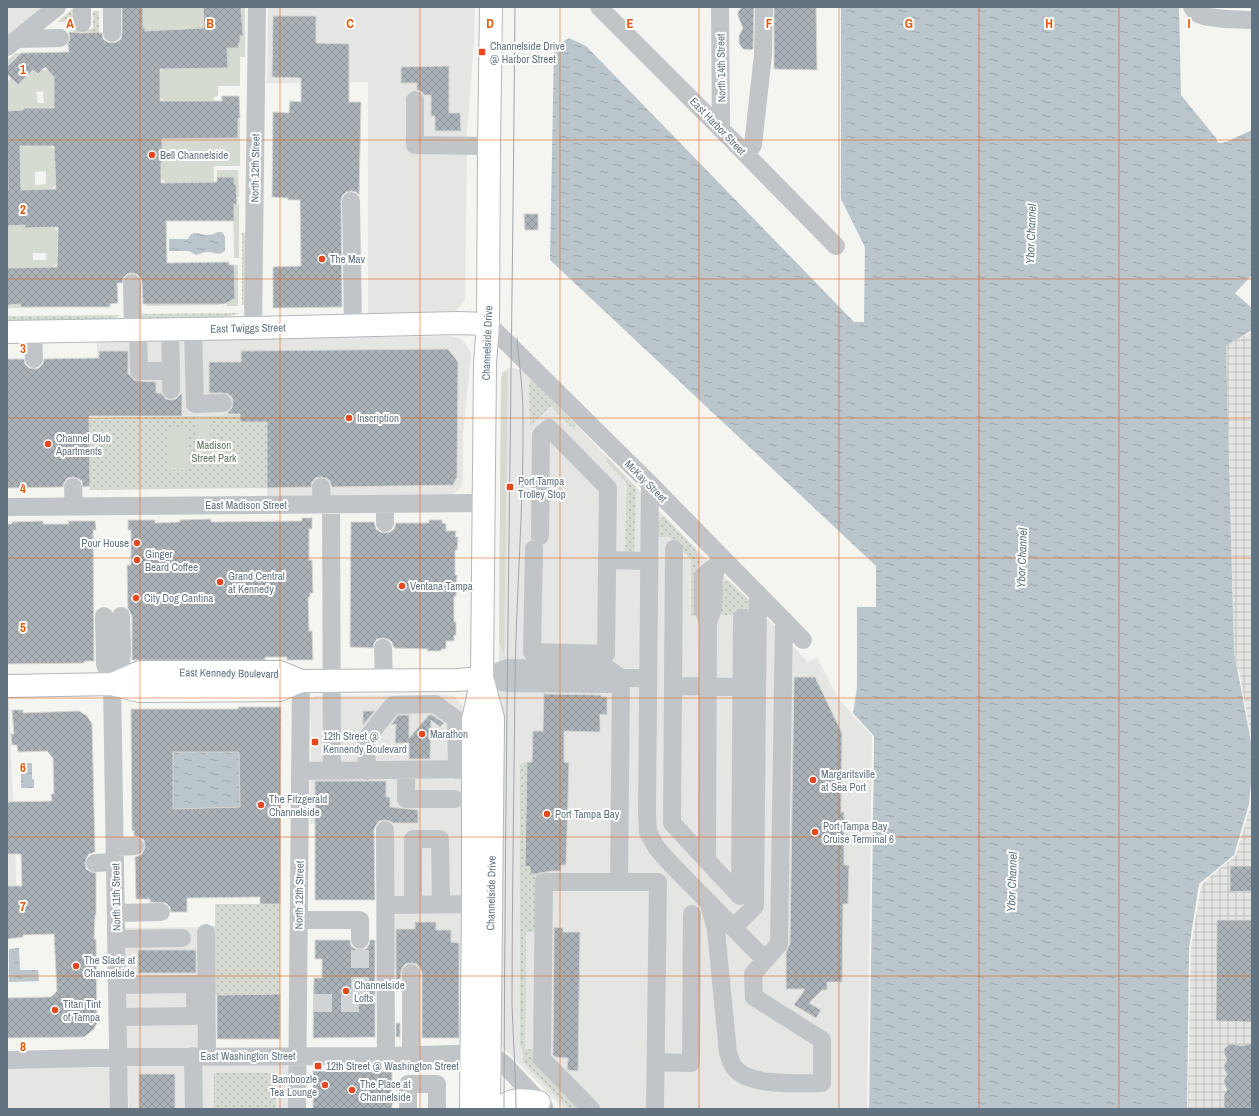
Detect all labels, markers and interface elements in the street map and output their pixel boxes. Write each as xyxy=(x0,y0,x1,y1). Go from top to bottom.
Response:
text: A xyxy=(66,15,74,32)
text: B xyxy=(206,15,214,32)
text: C xyxy=(346,15,354,32)
text: D xyxy=(486,15,494,32)
text: E xyxy=(626,15,634,32)
text: F xyxy=(766,15,773,32)
text: G xyxy=(905,15,913,32)
text: H xyxy=(1045,15,1053,32)
text: I xyxy=(1188,15,1191,32)
street label: North 14th Street xyxy=(713,33,729,102)
place label: Channelside Drive @ Harbor Street xyxy=(490,39,565,66)
marker: Channelside Drive @ Harbor Street xyxy=(477,47,487,57)
text: 1 xyxy=(20,61,26,78)
street label: East Harbor Street xyxy=(687,94,749,158)
street label: North 12th Street xyxy=(247,133,263,202)
place label: Bell Channelside xyxy=(160,148,228,162)
marker: Bell Channelside xyxy=(147,150,157,160)
text: 2 xyxy=(20,201,26,218)
water label: Ybor Channel xyxy=(1022,203,1040,264)
place label: The Mav xyxy=(330,252,366,266)
marker: The Mav xyxy=(317,254,327,264)
street label: Channelside Drive xyxy=(479,305,495,381)
street label: East Twiggs Street xyxy=(210,320,286,336)
text: 3 xyxy=(20,340,26,357)
place label: Inscription xyxy=(357,411,399,425)
marker: Inscription xyxy=(344,413,354,423)
place label: Channel Club Apartments xyxy=(55,431,111,458)
park label: Madison Street Park xyxy=(191,438,237,465)
marker: Channel Club Apartments xyxy=(43,439,53,449)
street label: McKay Street xyxy=(622,457,670,505)
place label: Port Tampa Trolley Stop xyxy=(518,474,566,501)
text: 4 xyxy=(20,480,26,497)
marker: Port Tampa Trolley Stop xyxy=(505,482,515,492)
street label: East Madison Street xyxy=(205,498,287,512)
water label: Ybor Channel xyxy=(1013,527,1031,588)
place label: Pour House xyxy=(81,536,129,550)
marker: Pour House xyxy=(132,538,142,548)
place label: Ginger Beard Coffee xyxy=(145,547,198,574)
marker: Ginger Beard Coffee xyxy=(132,555,142,565)
place label: Grand Central at Kennedy xyxy=(228,569,285,596)
marker: Grand Central at Kennedy xyxy=(215,577,225,587)
place label: Ventana Tampa xyxy=(410,579,473,593)
marker: Ventana Tampa xyxy=(397,581,407,591)
place label: City Dog Cantina xyxy=(144,591,213,605)
marker: City Dog Cantina xyxy=(131,593,141,603)
text: 5 xyxy=(20,619,26,636)
street label: East Kennedy Boulevard xyxy=(179,665,279,681)
place label: Marathon xyxy=(430,727,468,741)
place label: 12th Street @ Kennendy Boulevard xyxy=(323,729,407,756)
marker: Marathon xyxy=(417,729,427,739)
marker: 12th Street @ Kennendy Boulevard xyxy=(310,737,320,747)
text: 6 xyxy=(20,759,26,776)
place label: Margaritsville at Sea Port xyxy=(821,767,875,794)
marker: Margaritsville at Sea Port xyxy=(808,775,818,785)
place label: The Fitzgerald Channelside xyxy=(269,792,327,819)
marker: The Fitzgerald Channelside xyxy=(256,800,266,810)
place label: Port Tampa Bay xyxy=(555,807,620,821)
marker: Port Tampa Bay xyxy=(542,809,552,819)
place label: Port Tampa Bay Cruise Terminal 6 xyxy=(823,819,894,846)
marker: Port Tampa Bay Cruise Terminal 6 xyxy=(810,827,820,837)
water label: Ybor Channel xyxy=(1003,851,1021,912)
street label: Channelside Drive xyxy=(483,856,499,930)
street label: North 12th Street xyxy=(291,860,307,929)
street label: North 11th Street xyxy=(108,862,124,931)
text: 7 xyxy=(20,898,26,915)
place label: The Slade at Channelside xyxy=(84,953,136,980)
marker: The Slade at Channelside xyxy=(71,961,81,971)
place label: Channelside Lofts xyxy=(354,978,405,1005)
marker: Channelside Lofts xyxy=(341,986,351,996)
place label: Titan Tint of Tampa xyxy=(63,997,102,1024)
marker: Titan Tint of Tampa xyxy=(50,1005,60,1015)
text: 8 xyxy=(20,1038,26,1055)
street label: East Washington Street xyxy=(201,1049,296,1063)
place label: 12th Street @ Washington Street xyxy=(326,1059,459,1073)
marker: 12th Street @ Washington Street xyxy=(313,1061,323,1071)
place label: Bamboozle Tea Lounge xyxy=(270,1072,317,1099)
place label: The Place at Channelside xyxy=(360,1077,411,1104)
marker: Bamboozle Tea Lounge xyxy=(320,1080,330,1090)
marker: The Place at Channelside xyxy=(347,1085,357,1095)

